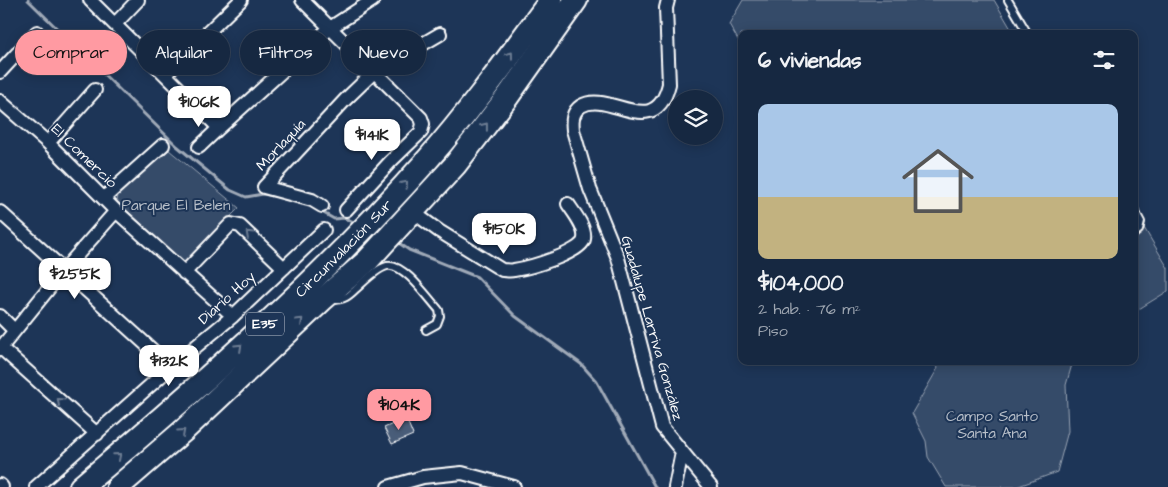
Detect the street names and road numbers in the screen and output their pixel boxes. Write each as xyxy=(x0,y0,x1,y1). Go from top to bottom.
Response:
street label: Morlaquía xyxy=(251,114,311,176)
street label: El Comercio xyxy=(46,119,122,193)
street label: Circunvalación Sur xyxy=(290,194,397,302)
street label: Guadalupe Larriva González xyxy=(616,233,689,423)
street label: Diario Hoy xyxy=(194,267,261,330)
road number: E35 xyxy=(246,312,284,336)

